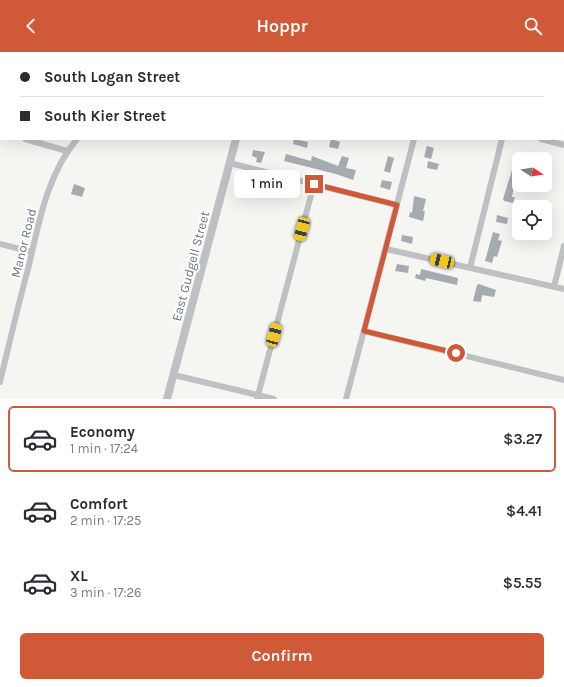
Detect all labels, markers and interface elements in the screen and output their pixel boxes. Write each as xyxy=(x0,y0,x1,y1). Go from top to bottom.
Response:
icon: back xyxy=(20,15,42,37)
text: Hoppr xyxy=(256,15,308,37)
icon: search xyxy=(522,15,544,37)
text: South Logan Street xyxy=(44,68,180,86)
text: South Kier Street xyxy=(44,107,166,125)
north arrow xyxy=(512,152,552,192)
map controls xyxy=(512,152,552,240)
callout: 1 min xyxy=(234,170,300,198)
route end xyxy=(305,175,323,193)
text: 1 min xyxy=(251,176,283,191)
button: locate xyxy=(512,200,552,240)
street label: Manor Road xyxy=(8,207,39,279)
street label: East Gudgell Street xyxy=(169,209,212,323)
car xyxy=(293,216,311,242)
car xyxy=(429,252,455,270)
car xyxy=(265,322,283,348)
route start xyxy=(447,344,465,362)
icon: car xyxy=(22,421,58,457)
text: Economy xyxy=(70,423,135,441)
text: $3.27 xyxy=(503,430,542,448)
text: 1 min · 17:24 xyxy=(70,441,138,456)
icon: car xyxy=(22,493,58,529)
text: Comfort xyxy=(70,495,128,513)
text: $4.41 xyxy=(506,502,542,520)
text: 2 min · 17:25 xyxy=(70,513,141,528)
icon: car xyxy=(22,565,58,601)
text: XL xyxy=(70,567,88,585)
text: $5.55 xyxy=(503,574,542,592)
text: 3 min · 17:26 xyxy=(70,585,142,600)
button: Confirm xyxy=(20,633,544,679)

